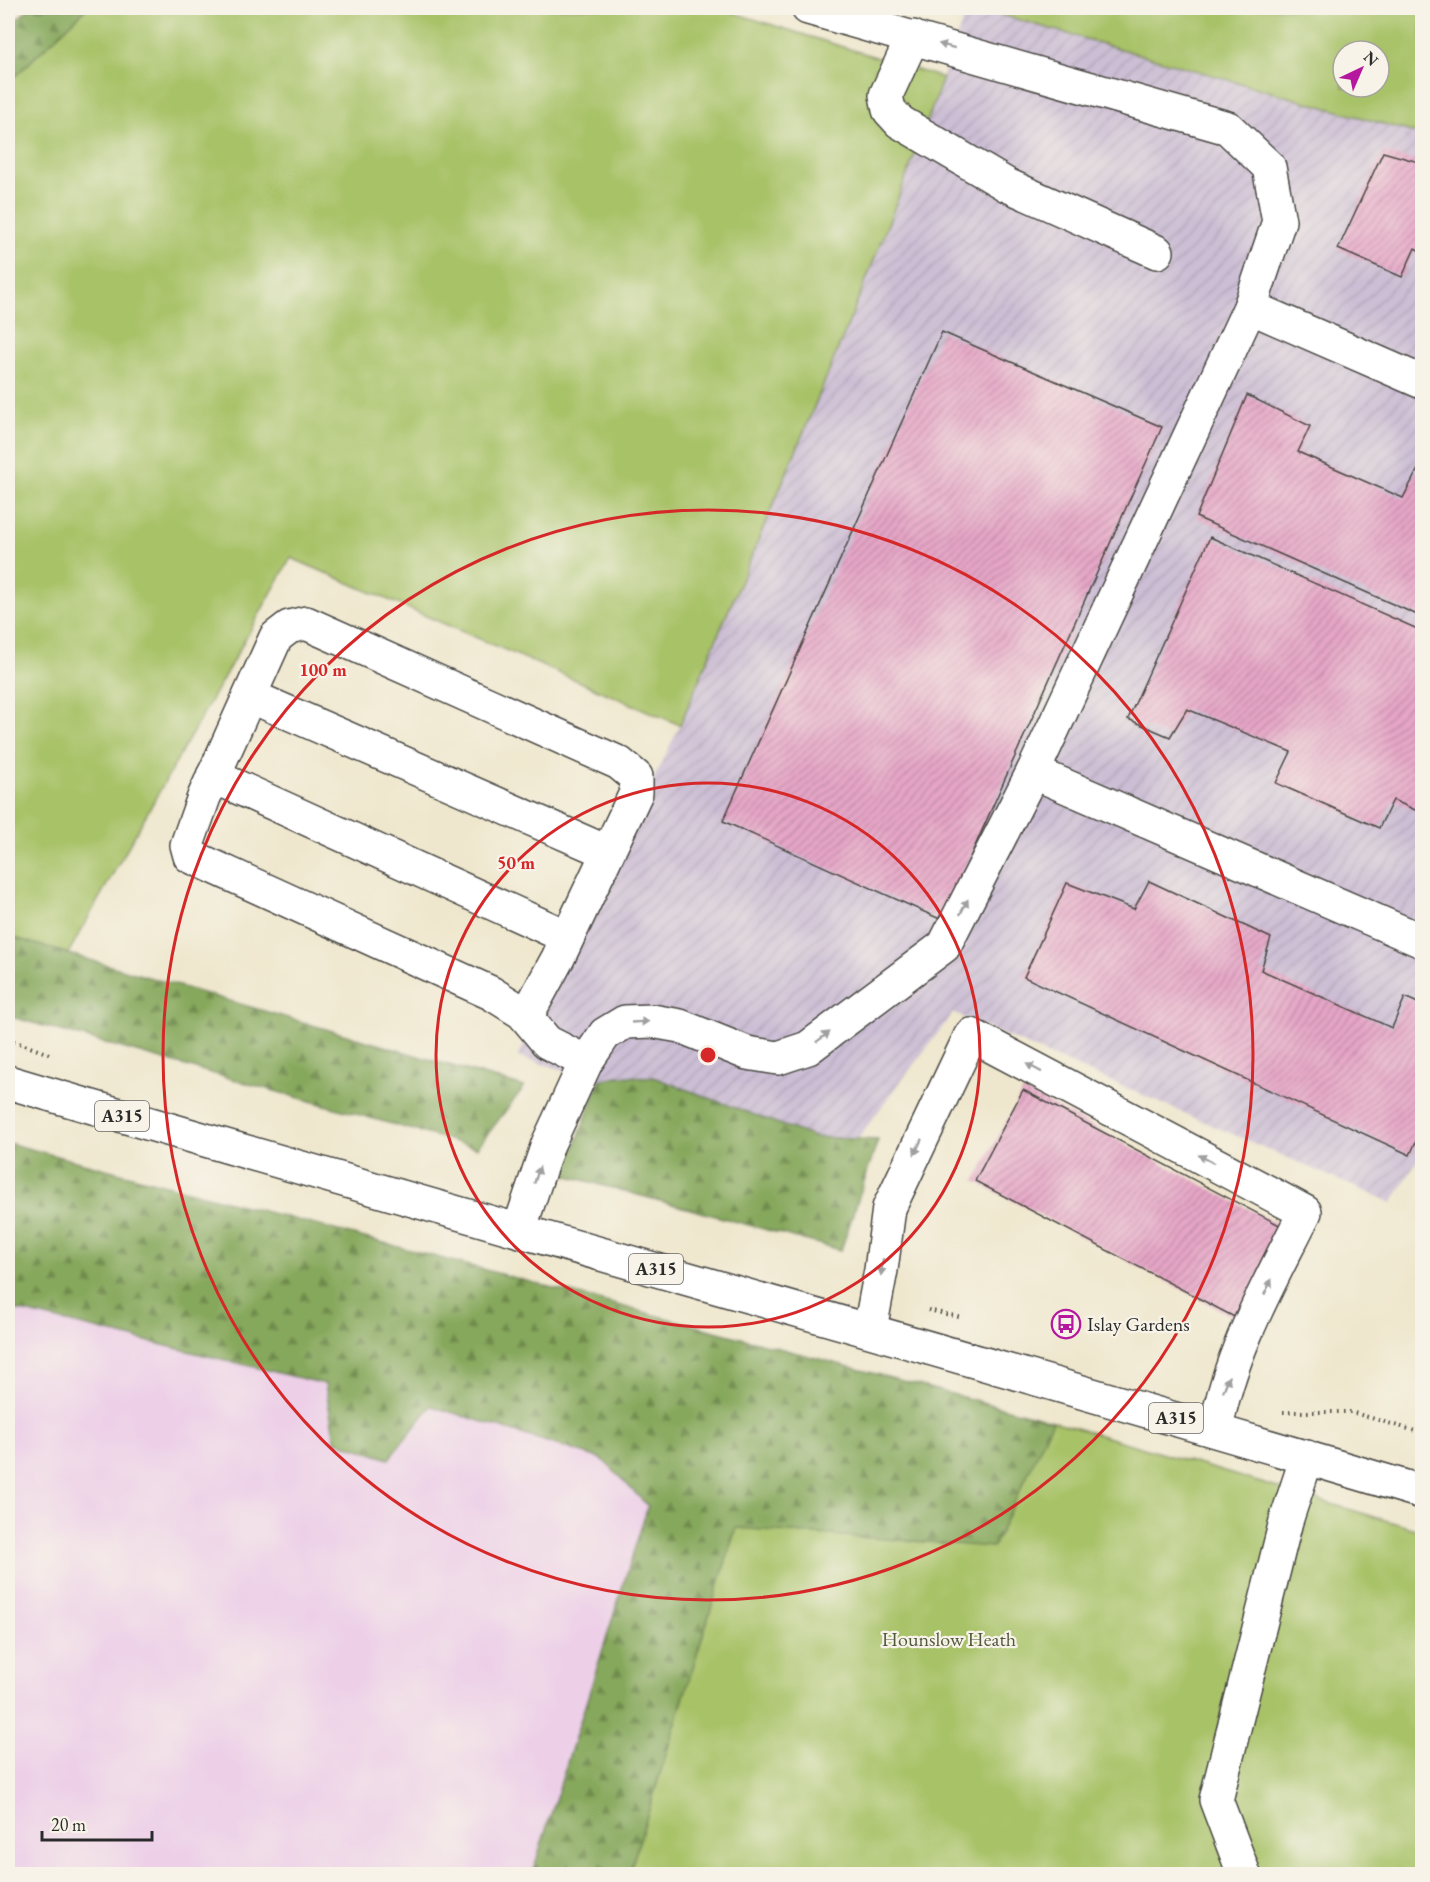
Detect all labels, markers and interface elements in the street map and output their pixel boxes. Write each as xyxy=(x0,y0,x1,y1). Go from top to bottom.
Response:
north arrow xyxy=(1331,39,1391,99)
one-way arrow xyxy=(938,41,956,51)
text: N xyxy=(1359,47,1383,71)
text: 100 m xyxy=(299,658,347,681)
text: 50 m xyxy=(497,851,535,874)
one-way arrow xyxy=(959,899,969,916)
one-way arrow xyxy=(630,1017,649,1026)
one-way arrow xyxy=(816,1031,831,1043)
centre of rings xyxy=(698,1045,718,1065)
one-way arrow xyxy=(1025,1063,1042,1073)
road number: A315 xyxy=(95,1101,149,1131)
one-way arrow xyxy=(914,1138,923,1155)
one-way arrow xyxy=(1197,1154,1214,1164)
one-way arrow xyxy=(533,1166,543,1184)
road number: A315 xyxy=(629,1254,683,1284)
one-way arrow xyxy=(877,1257,886,1276)
one-way arrow xyxy=(1263,1278,1273,1295)
bus stop icon: Islay Gardens xyxy=(1050,1308,1082,1340)
place label: Islay Gardens xyxy=(1087,1311,1190,1337)
one-way arrow xyxy=(1222,1374,1232,1392)
road number: A315 xyxy=(1149,1403,1203,1433)
park label: Hounslow Heath xyxy=(882,1626,1016,1652)
scale bar xyxy=(42,1804,152,1842)
text: 20 m xyxy=(51,1813,86,1836)

